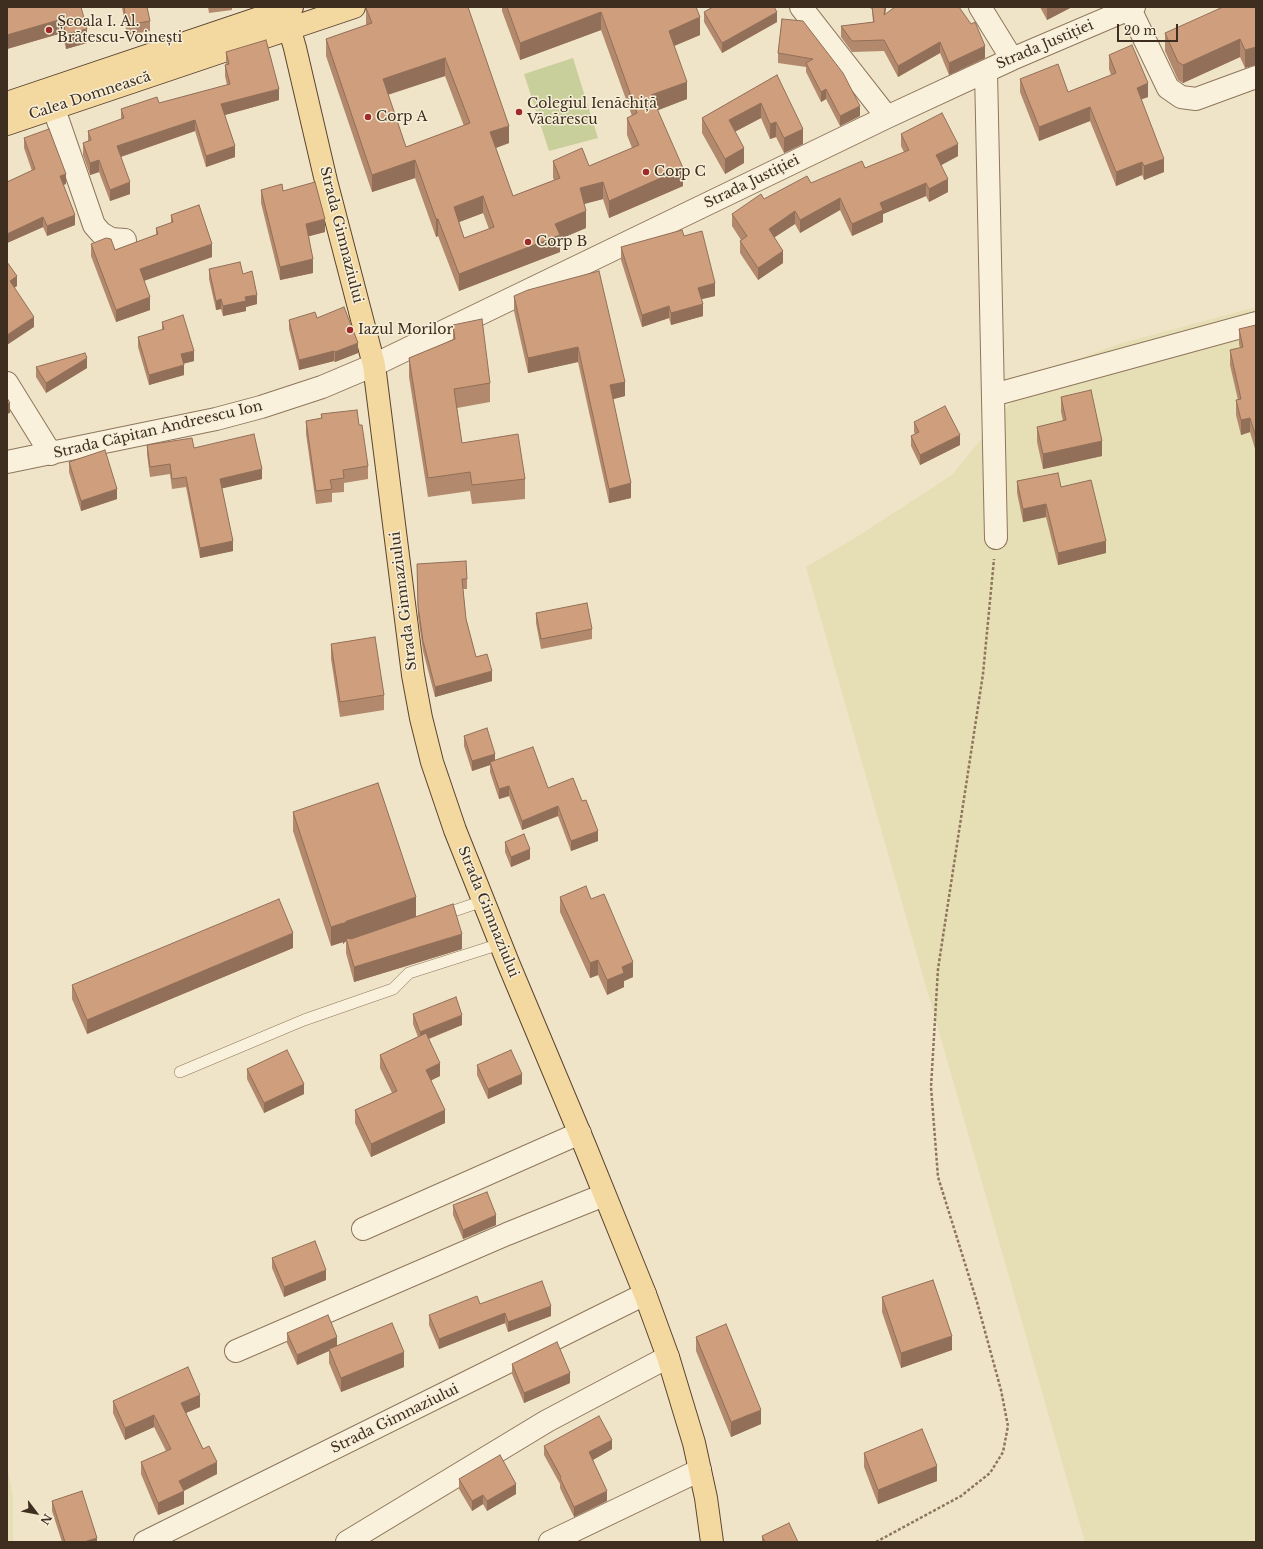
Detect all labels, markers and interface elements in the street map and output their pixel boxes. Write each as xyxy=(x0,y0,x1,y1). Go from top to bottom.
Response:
place label: Școala I. Al. Brătescu-Voinești xyxy=(57,14,182,46)
scale bar xyxy=(1119,16,1180,42)
street label: Strada Justiției xyxy=(994,17,1096,73)
text: 20 m xyxy=(1124,23,1156,38)
marker: Școala I. Al. Brătescu-Voinești xyxy=(44,25,54,35)
street label: Calea Domnească xyxy=(27,68,153,124)
place label: Colegiul Ienăchiță Văcărescu xyxy=(527,96,657,128)
marker: Colegiul Ienăchiță Văcărescu xyxy=(514,107,524,117)
place label: Corp A xyxy=(376,109,427,125)
marker: Corp A xyxy=(363,112,373,122)
street label: Strada Justiției xyxy=(702,152,802,212)
place label: Corp C xyxy=(654,164,706,180)
street label: Strada Gimnaziului xyxy=(316,165,366,305)
marker: Corp C xyxy=(641,167,651,177)
place label: Corp B xyxy=(536,234,587,250)
marker: Corp B xyxy=(523,237,533,247)
place label: Iazul Morilor xyxy=(358,322,453,338)
marker: Iazul Morilor xyxy=(345,325,355,335)
street label: Strada Căpitan Andreescu Ion xyxy=(52,398,264,462)
street label: Strada Gimnaziului xyxy=(387,531,421,671)
street label: Strada Gimnaziului xyxy=(454,844,522,980)
street label: Strada Gimnaziului xyxy=(328,1381,462,1457)
north arrow xyxy=(16,1493,56,1533)
text: N xyxy=(37,1511,55,1527)

